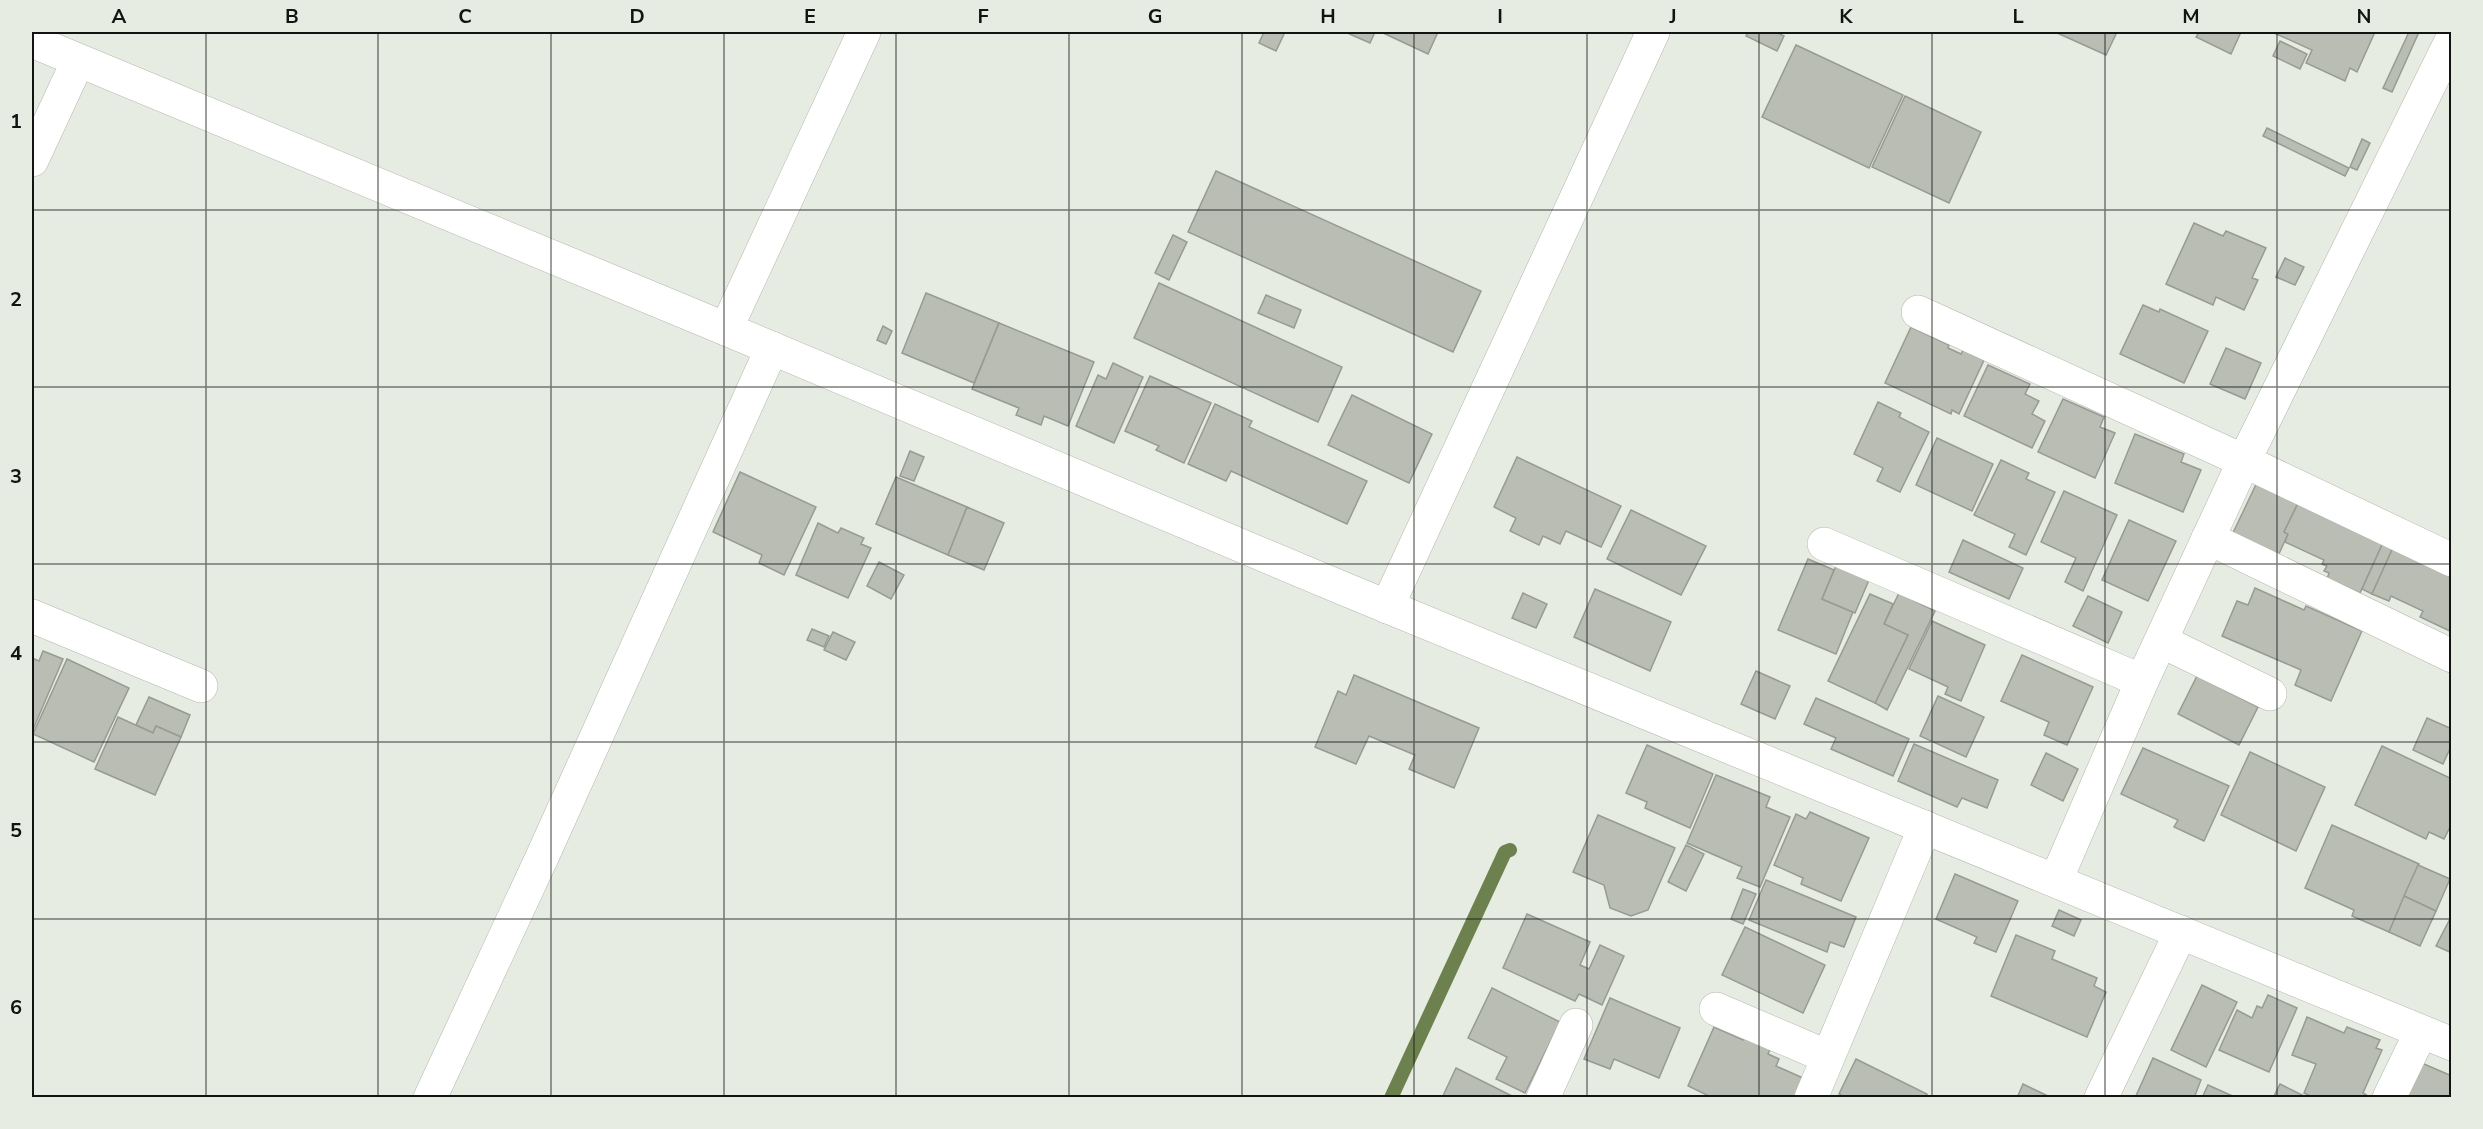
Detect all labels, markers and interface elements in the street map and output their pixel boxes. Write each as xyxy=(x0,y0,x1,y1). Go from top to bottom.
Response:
text: A xyxy=(112,3,127,30)
text: B xyxy=(285,3,299,30)
text: C xyxy=(458,3,472,30)
text: D xyxy=(629,3,645,30)
text: E xyxy=(804,3,816,30)
text: F xyxy=(977,3,989,30)
text: G xyxy=(1148,3,1162,30)
text: H xyxy=(1320,3,1336,30)
text: I xyxy=(1497,3,1503,30)
text: J xyxy=(1668,3,1677,30)
text: K xyxy=(1839,3,1853,30)
text: L xyxy=(2012,3,2024,30)
text: M xyxy=(2182,3,2200,30)
text: N xyxy=(2357,3,2371,30)
text: 1 xyxy=(10,108,22,135)
text: 2 xyxy=(10,286,22,313)
text: 3 xyxy=(10,463,22,490)
text: 4 xyxy=(10,640,22,667)
text: 5 xyxy=(10,817,22,844)
text: 6 xyxy=(10,994,22,1021)

